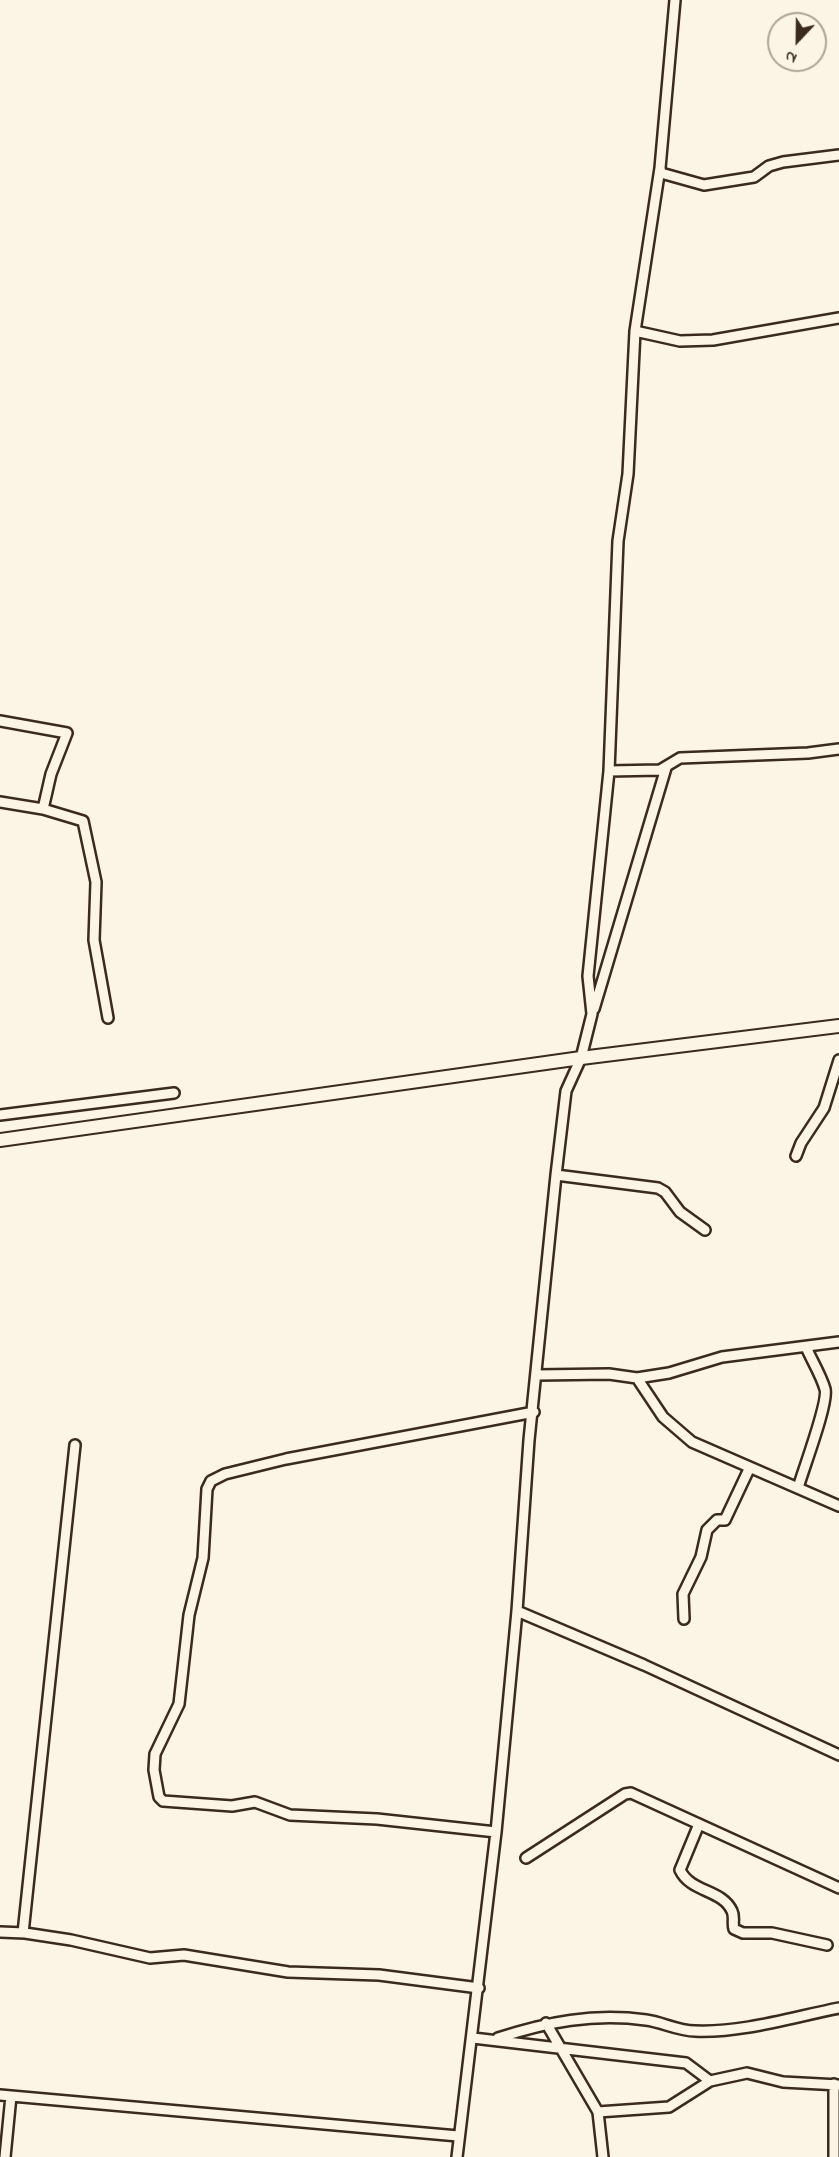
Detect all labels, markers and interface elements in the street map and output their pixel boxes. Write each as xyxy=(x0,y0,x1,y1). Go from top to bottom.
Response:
north arrow xyxy=(767,12,827,72)
text: N xyxy=(781,44,801,70)

